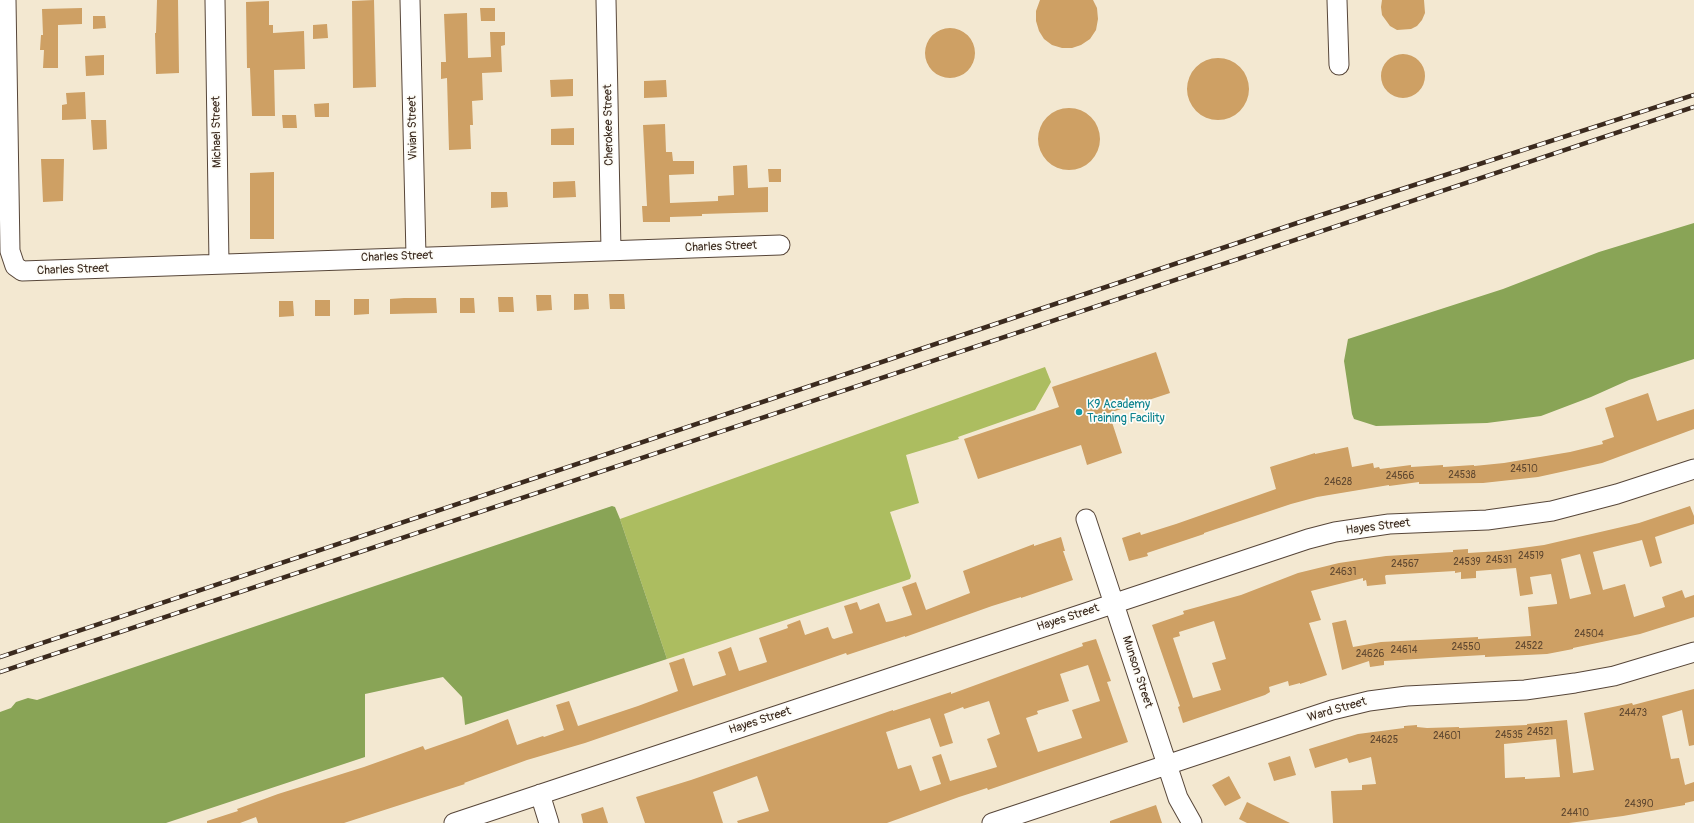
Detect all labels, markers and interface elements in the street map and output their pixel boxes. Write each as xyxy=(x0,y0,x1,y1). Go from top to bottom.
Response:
street label: Cherokee Street xyxy=(601,84,617,166)
street label: Michael Street xyxy=(209,96,225,168)
street label: Vivian Street xyxy=(405,96,421,160)
street label: Charles Street xyxy=(685,239,757,255)
street label: Charles Street xyxy=(361,249,433,265)
street label: Charles Street xyxy=(37,262,109,278)
place label: K9 Academy Training Facility xyxy=(1087,398,1165,426)
marker: K9 Academy Training Facility xyxy=(1074,407,1084,417)
house number: 24510 xyxy=(1510,463,1538,475)
house number: 24538 xyxy=(1448,469,1476,481)
house number: 24566 xyxy=(1386,470,1414,482)
house number: 24628 xyxy=(1324,476,1352,488)
street label: Hayes Street xyxy=(1345,516,1411,538)
house number: 24519 xyxy=(1518,550,1544,562)
house number: 24531 xyxy=(1486,554,1512,566)
house number: 24539 xyxy=(1453,556,1481,568)
house number: 24567 xyxy=(1391,558,1419,570)
house number: 24631 xyxy=(1330,566,1356,578)
street label: Hayes Street xyxy=(1035,601,1101,635)
house number: 24504 xyxy=(1574,628,1604,640)
street label: Munson Street xyxy=(1119,634,1155,710)
house number: 24522 xyxy=(1515,640,1543,652)
house number: 24550 xyxy=(1451,641,1481,653)
house number: 24614 xyxy=(1391,644,1417,656)
house number: 24626 xyxy=(1356,648,1384,660)
street label: Ward Street xyxy=(1306,695,1368,725)
street label: Hayes Street xyxy=(727,704,793,738)
house number: 24473 xyxy=(1619,707,1647,719)
house number: 24521 xyxy=(1527,726,1553,738)
house number: 24535 xyxy=(1495,729,1523,741)
house number: 24601 xyxy=(1433,730,1461,742)
house number: 24625 xyxy=(1370,734,1398,746)
house number: 24390 xyxy=(1625,798,1653,810)
house number: 24410 xyxy=(1561,807,1589,819)

